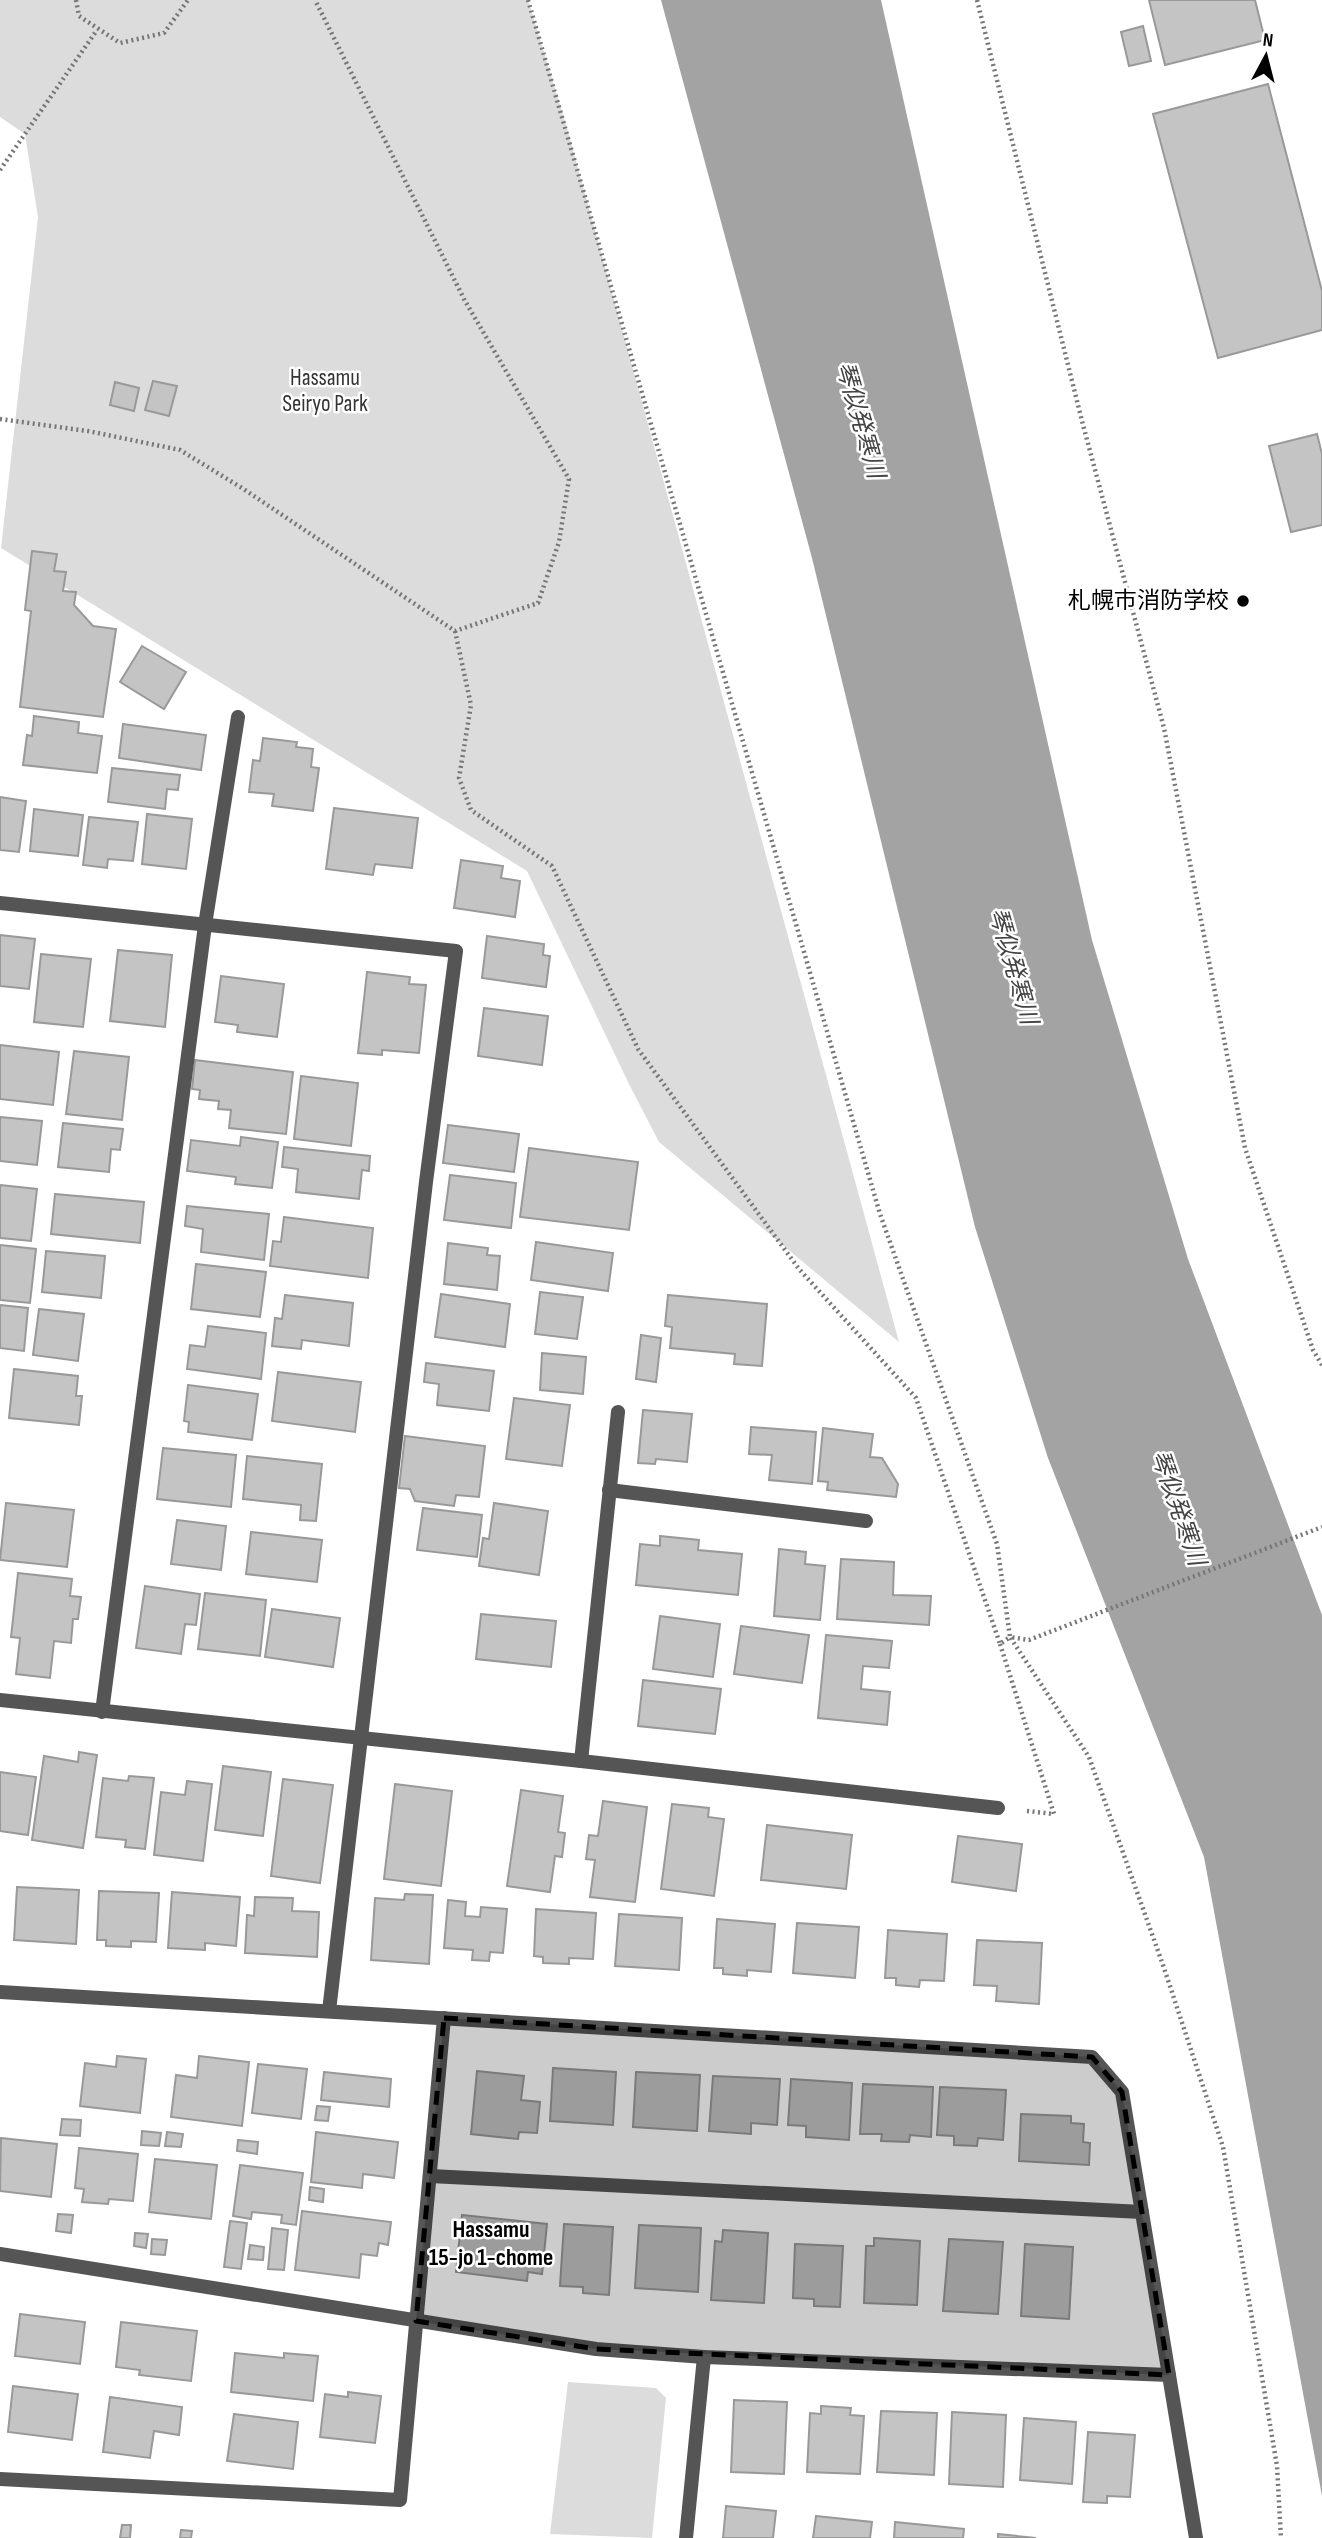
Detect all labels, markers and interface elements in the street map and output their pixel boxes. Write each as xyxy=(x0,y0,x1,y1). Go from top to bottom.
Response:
north arrow xyxy=(1231,21,1301,91)
text: N xyxy=(1261,29,1274,53)
water label: 琴似発寒川 xyxy=(830,358,891,485)
park label: Hassamu Seiryo Park xyxy=(282,364,368,418)
place label: 札幌市消防学校 xyxy=(1068,587,1229,615)
marker: 札幌市消防学校 xyxy=(1235,593,1251,609)
water label: 琴似発寒川 xyxy=(983,904,1044,1031)
water label: 琴似発寒川 xyxy=(1145,1447,1212,1572)
district label: Hassamu 15-jo 1-chome xyxy=(429,2215,553,2272)

